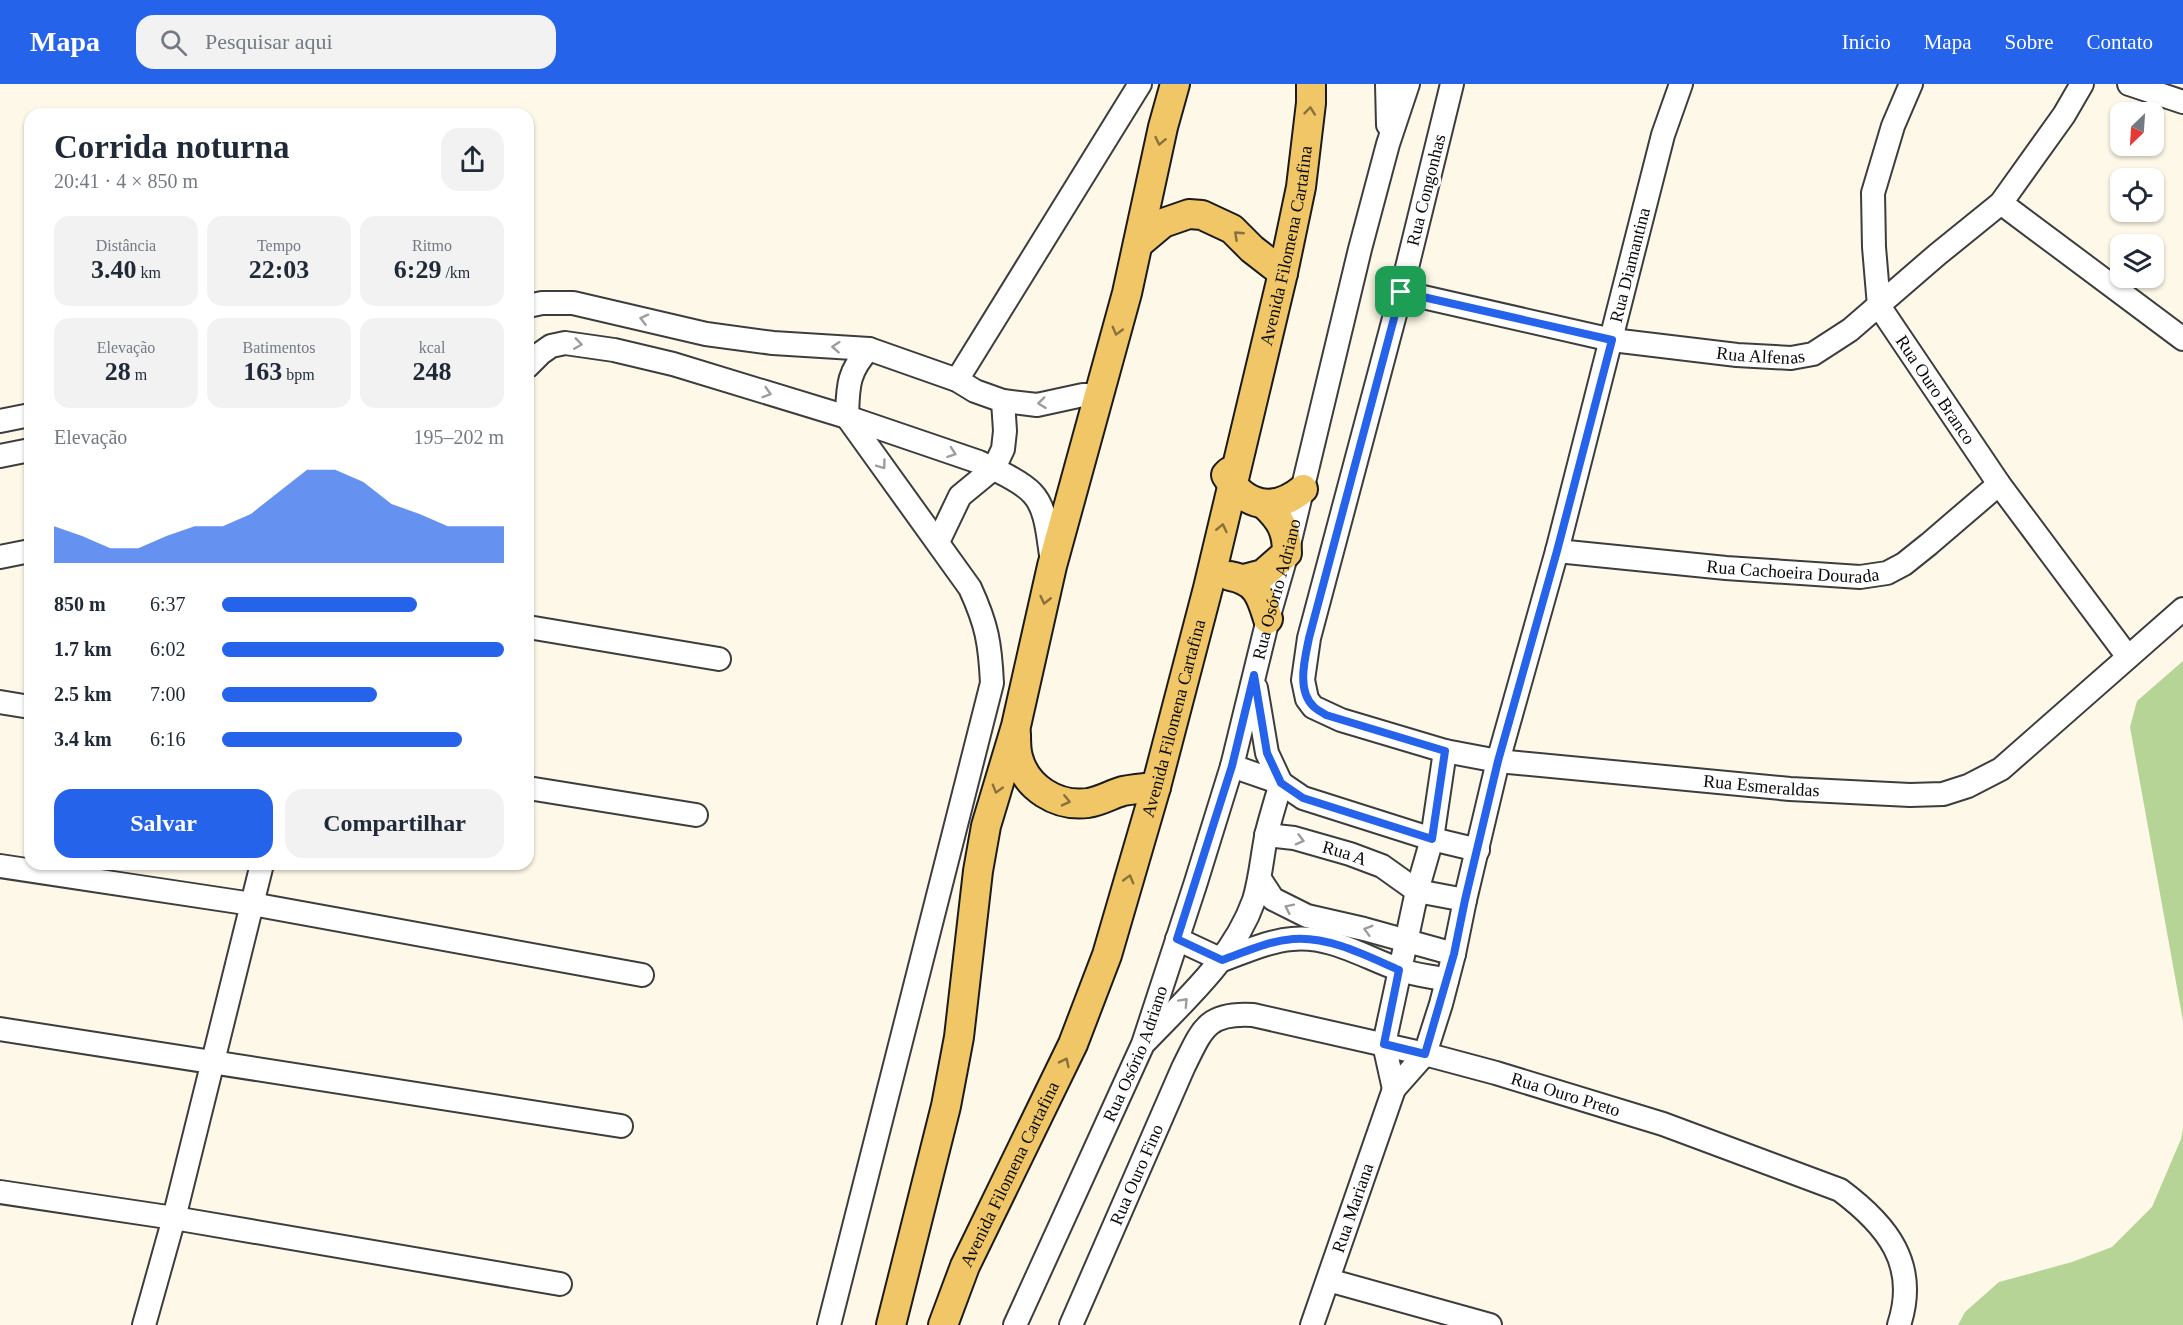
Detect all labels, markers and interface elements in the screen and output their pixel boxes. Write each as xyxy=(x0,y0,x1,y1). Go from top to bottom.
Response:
search box xyxy=(136,15,556,69)
text: Mapa xyxy=(30,26,100,57)
icon: search xyxy=(157,26,190,59)
text: Pesquisar aqui xyxy=(205,29,333,54)
text: Início xyxy=(1842,30,1891,54)
text: Mapa xyxy=(1924,30,1972,54)
text: Sobre xyxy=(2005,30,2054,54)
text: Contato xyxy=(2087,30,2153,54)
north arrow xyxy=(2110,102,2164,156)
map controls xyxy=(2110,102,2164,288)
one-way arrow xyxy=(1303,107,1316,116)
button: share xyxy=(441,128,504,191)
text: Corrida noturna xyxy=(54,129,290,165)
street label: Rua Congonhas xyxy=(1402,132,1450,248)
one-way arrow xyxy=(1154,135,1167,145)
street label: Avenida Filomena Cartafina xyxy=(1256,145,1316,348)
button: locate xyxy=(2110,168,2164,222)
text: 20:41 · 4 × 850 m xyxy=(54,170,198,192)
street label: Rua Diamantina xyxy=(1606,206,1654,324)
one-way arrow xyxy=(1234,231,1245,242)
button: layers xyxy=(2110,234,2164,288)
text: Distância xyxy=(96,237,156,254)
text: Tempo xyxy=(257,237,301,254)
text: Ritmo xyxy=(412,237,452,254)
text: 3.40 xyxy=(91,255,137,284)
text: 22:03 xyxy=(249,255,309,284)
text: 6:29 xyxy=(394,255,441,284)
text: km xyxy=(137,264,161,281)
text: /km xyxy=(441,264,470,281)
pin xyxy=(1375,266,1426,317)
icon: arrive xyxy=(1384,275,1417,308)
one-way arrow xyxy=(639,314,649,327)
one-way arrow xyxy=(1112,325,1124,335)
street label: Rua Ouro Branco xyxy=(1892,332,1979,448)
one-way arrow xyxy=(573,338,583,350)
text: Elevação xyxy=(97,339,155,356)
text: Batimentos xyxy=(243,339,315,356)
text: kcal xyxy=(419,339,445,356)
one-way arrow xyxy=(832,341,841,354)
street label: Rua Alfenas xyxy=(1715,343,1806,368)
text: 28 xyxy=(105,357,131,386)
text: 163 xyxy=(243,357,282,386)
text: 248 xyxy=(413,357,452,386)
text: m xyxy=(131,366,147,383)
text: bpm xyxy=(282,366,315,383)
one-way arrow xyxy=(761,386,772,398)
one-way arrow xyxy=(1037,397,1046,409)
text: Elevação xyxy=(54,426,127,448)
text: 195–202 m xyxy=(413,426,504,448)
one-way arrow xyxy=(946,446,957,458)
one-way arrow xyxy=(875,458,886,469)
street label: Rua Osório Adriano xyxy=(1248,517,1305,662)
one-way arrow xyxy=(1215,523,1228,533)
street label: Rua Cachoeira Dourada xyxy=(1706,556,1881,587)
text: 850 m xyxy=(54,593,106,615)
text: 6:37 xyxy=(150,593,186,615)
one-way arrow xyxy=(1039,595,1052,605)
street label: Avenida Filomena Cartafina xyxy=(1138,617,1209,820)
text: 1.7 km xyxy=(54,638,112,660)
text: 6:02 xyxy=(150,638,186,660)
text: 2.5 km xyxy=(54,683,112,705)
text: 7:00 xyxy=(150,683,186,705)
text: 3.4 km xyxy=(54,728,112,750)
text: 6:16 xyxy=(150,728,186,750)
street label: Rua Esmeraldas xyxy=(1702,771,1820,800)
one-way arrow xyxy=(992,783,1004,794)
button: Salvar xyxy=(54,789,273,858)
button: Compartilhar xyxy=(285,789,504,858)
one-way arrow xyxy=(1061,794,1071,807)
one-way arrow xyxy=(1294,833,1305,845)
street label: Rua A xyxy=(1320,837,1370,869)
one-way arrow xyxy=(1122,874,1134,884)
one-way arrow xyxy=(1285,904,1296,915)
one-way arrow xyxy=(1363,925,1374,937)
street label: Rua Osório Adriano xyxy=(1099,983,1171,1125)
one-way arrow xyxy=(1176,998,1187,1009)
one-way arrow xyxy=(1057,1058,1069,1069)
street label: Rua Ouro Preto xyxy=(1509,1068,1623,1120)
street label: Avenida Filomena Cartafina xyxy=(956,1078,1063,1270)
street label: Rua Ouro Fino xyxy=(1106,1121,1167,1228)
street label: Rua Mariana xyxy=(1328,1160,1377,1255)

